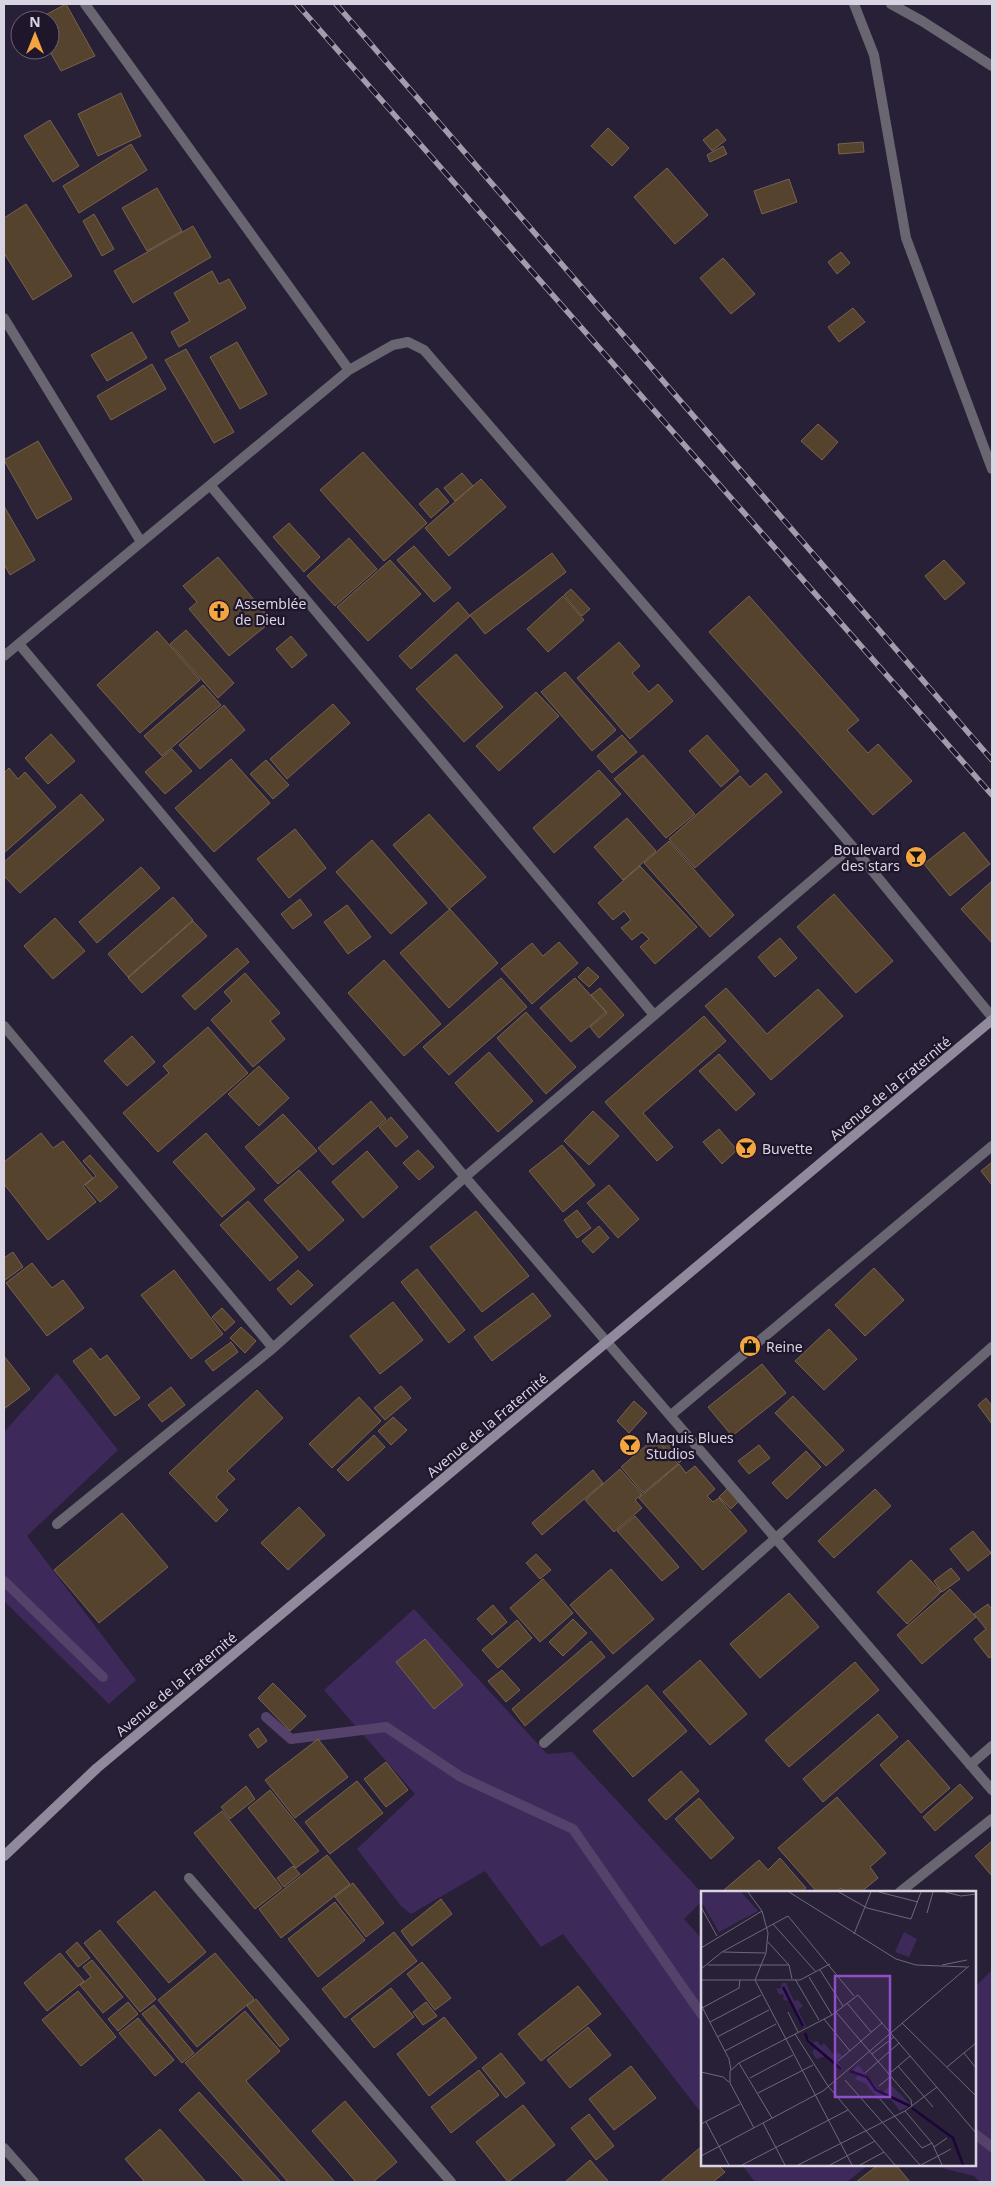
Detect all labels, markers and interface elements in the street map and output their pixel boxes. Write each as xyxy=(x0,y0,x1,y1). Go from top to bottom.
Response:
north arrow xyxy=(10,10,60,60)
text: N xyxy=(29,12,41,31)
place label: Assemblée de Dieu xyxy=(235,594,306,629)
church icon: Assemblée de Dieu xyxy=(207,599,231,623)
place label: Boulevard des stars xyxy=(833,840,900,875)
bar icon: Boulevard des stars xyxy=(904,845,928,869)
street label: Avenue de la Fraternité xyxy=(825,1032,955,1144)
bar icon: Buvette xyxy=(734,1136,758,1160)
place label: Buvette xyxy=(762,1139,813,1158)
shop icon: Reine xyxy=(738,1334,762,1358)
place label: Reine xyxy=(766,1337,803,1356)
street label: Avenue de la Fraternité xyxy=(422,1369,552,1481)
place label: Maquis Blues Studios xyxy=(646,1428,734,1463)
bar icon: Maquis Blues Studios xyxy=(618,1433,642,1457)
street label: Avenue de la Fraternité xyxy=(111,1628,241,1740)
inset map xyxy=(701,1891,976,2166)

